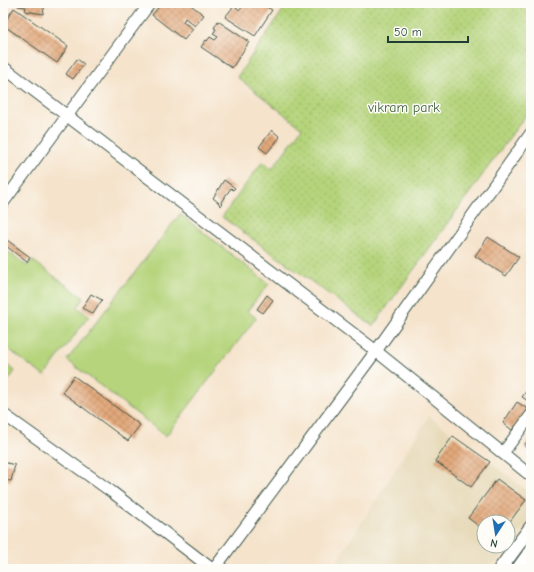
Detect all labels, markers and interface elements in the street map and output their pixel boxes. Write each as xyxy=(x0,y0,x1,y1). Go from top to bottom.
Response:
scale bar xyxy=(388,18,468,44)
text: 50 m xyxy=(394,25,422,39)
park label: vikram park xyxy=(367,99,440,116)
north arrow xyxy=(476,514,516,554)
text: N xyxy=(489,536,499,550)

